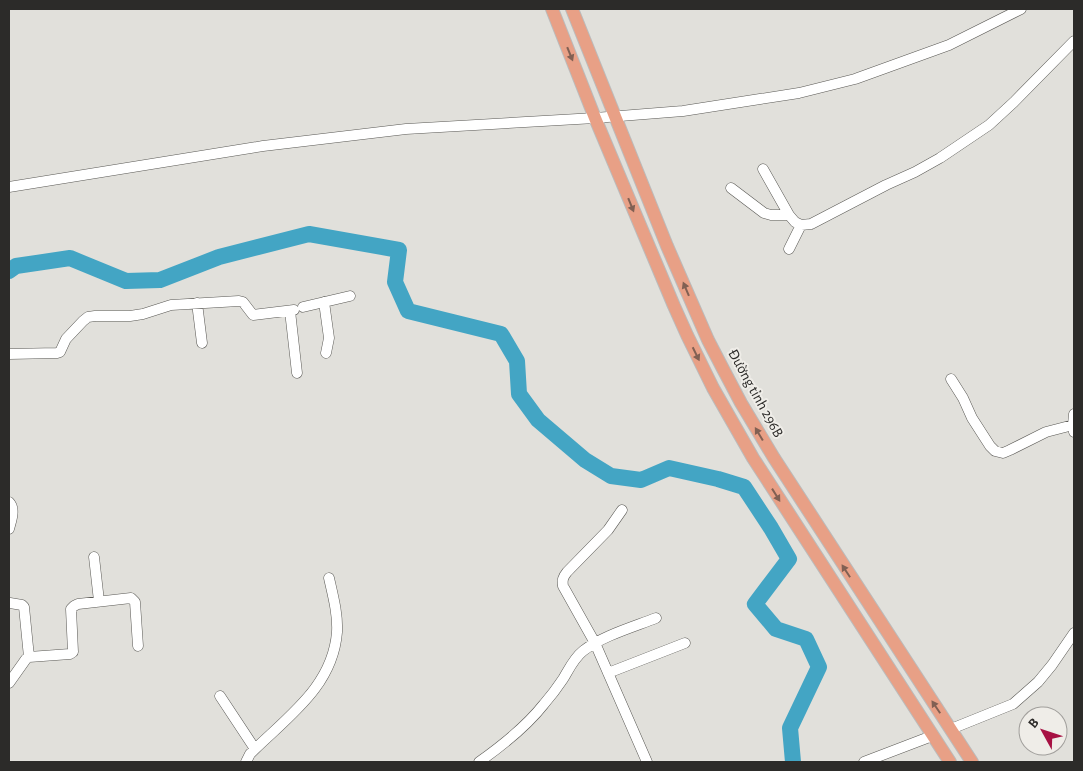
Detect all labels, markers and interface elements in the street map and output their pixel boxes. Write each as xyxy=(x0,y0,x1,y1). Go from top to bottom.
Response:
one-way arrow xyxy=(567,47,575,61)
one-way arrow xyxy=(628,198,636,212)
one-way arrow xyxy=(681,282,689,296)
one-way arrow xyxy=(692,347,700,361)
street label: Đường tỉnh 296B xyxy=(725,347,786,440)
one-way arrow xyxy=(755,427,764,440)
one-way arrow xyxy=(772,488,781,501)
one-way arrow xyxy=(842,564,851,577)
one-way arrow xyxy=(931,700,941,713)
north arrow xyxy=(1018,706,1068,756)
text: B xyxy=(1026,716,1042,731)

